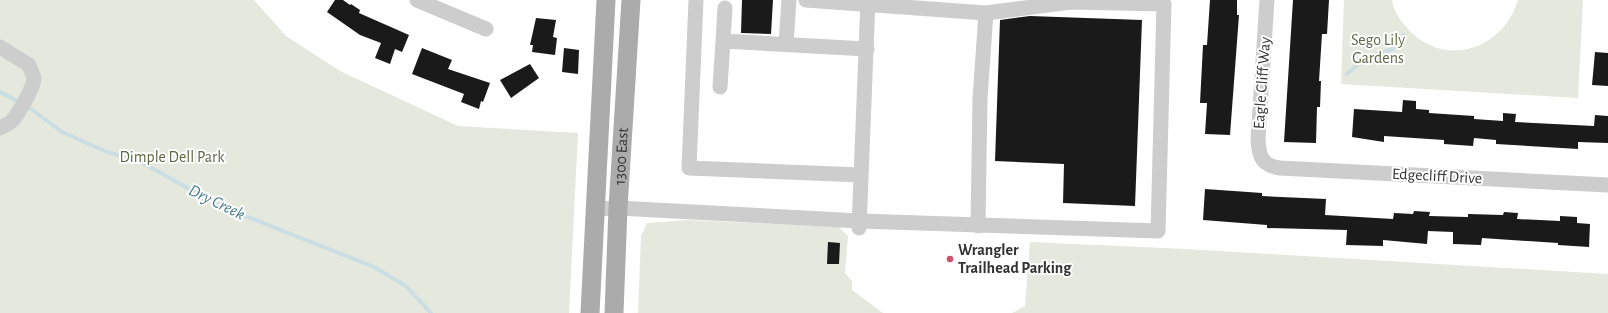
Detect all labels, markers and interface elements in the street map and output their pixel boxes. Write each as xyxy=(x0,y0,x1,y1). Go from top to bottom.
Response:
park label: Sego Lily Gardens xyxy=(1351,32,1405,66)
street label: Eagle Cliff Way xyxy=(1251,36,1274,130)
street label: 1300 East xyxy=(611,127,631,185)
park label: Dimple Dell Park xyxy=(120,149,225,165)
street label: Edgecliff Drive xyxy=(1391,166,1483,186)
water label: Dry Creek xyxy=(186,181,248,223)
place label: Wrangler Trailhead Parking xyxy=(958,242,1072,276)
marker: Wrangler Trailhead Parking xyxy=(945,254,955,264)

